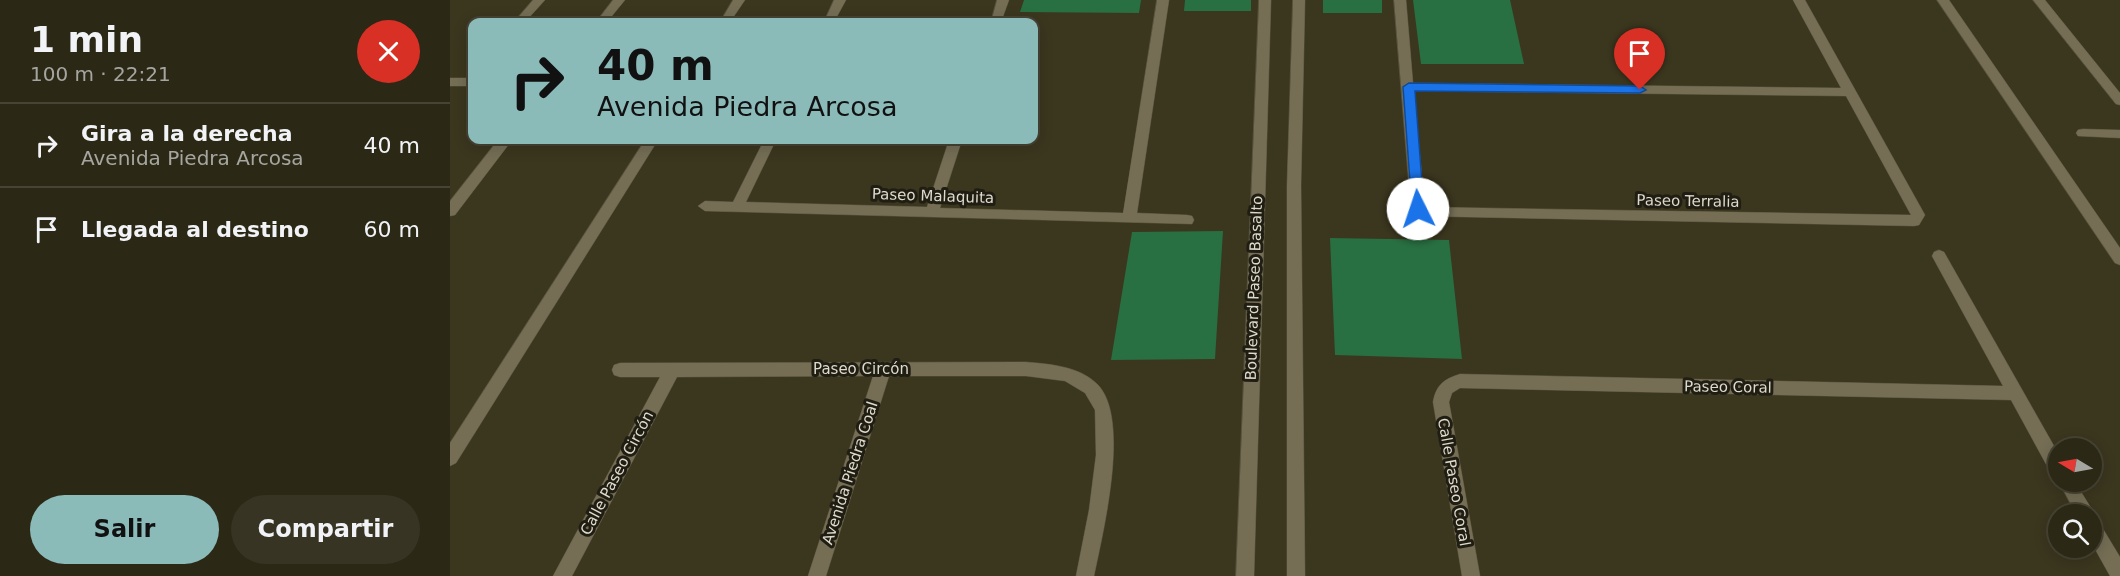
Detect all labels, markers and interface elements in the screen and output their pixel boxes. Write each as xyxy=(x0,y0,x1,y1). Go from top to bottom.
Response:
text: 1 min xyxy=(30,19,143,60)
button: close xyxy=(357,20,420,83)
pin xyxy=(1614,28,1665,90)
icon: arrive xyxy=(1623,37,1656,70)
text: 40 m xyxy=(597,41,714,90)
icon: right xyxy=(498,42,576,120)
text: 100 m · 22:21 xyxy=(30,62,171,86)
text: Avenida Piedra Arcosa xyxy=(597,91,897,122)
text: Gira a la derecha xyxy=(81,121,293,146)
icon: right xyxy=(30,129,63,162)
text: 40 m xyxy=(364,133,420,158)
text: Avenida Piedra Arcosa xyxy=(81,146,304,170)
position arrow xyxy=(1386,177,1450,241)
street label: Paseo Malaquita xyxy=(872,185,994,207)
street label: Paseo Terralia xyxy=(1636,191,1740,211)
street label: Boulevard Paseo Basalto xyxy=(1242,195,1266,381)
icon: arrive xyxy=(30,213,63,246)
text: Llegada al destino xyxy=(81,217,309,242)
text: 60 m xyxy=(364,217,420,242)
street label: Paseo Circón xyxy=(813,360,909,378)
street label: Paseo Coral xyxy=(1684,377,1772,397)
street label: Avenida Piedra Coal xyxy=(818,399,882,547)
street label: Calle Paseo Circón xyxy=(577,408,657,538)
street label: Calle Paseo Coral xyxy=(1434,417,1474,547)
north arrow xyxy=(2048,438,2102,492)
map controls xyxy=(2048,438,2102,558)
button: Salir xyxy=(30,495,219,564)
button: Compartir xyxy=(231,495,420,564)
button: search xyxy=(2048,504,2102,558)

